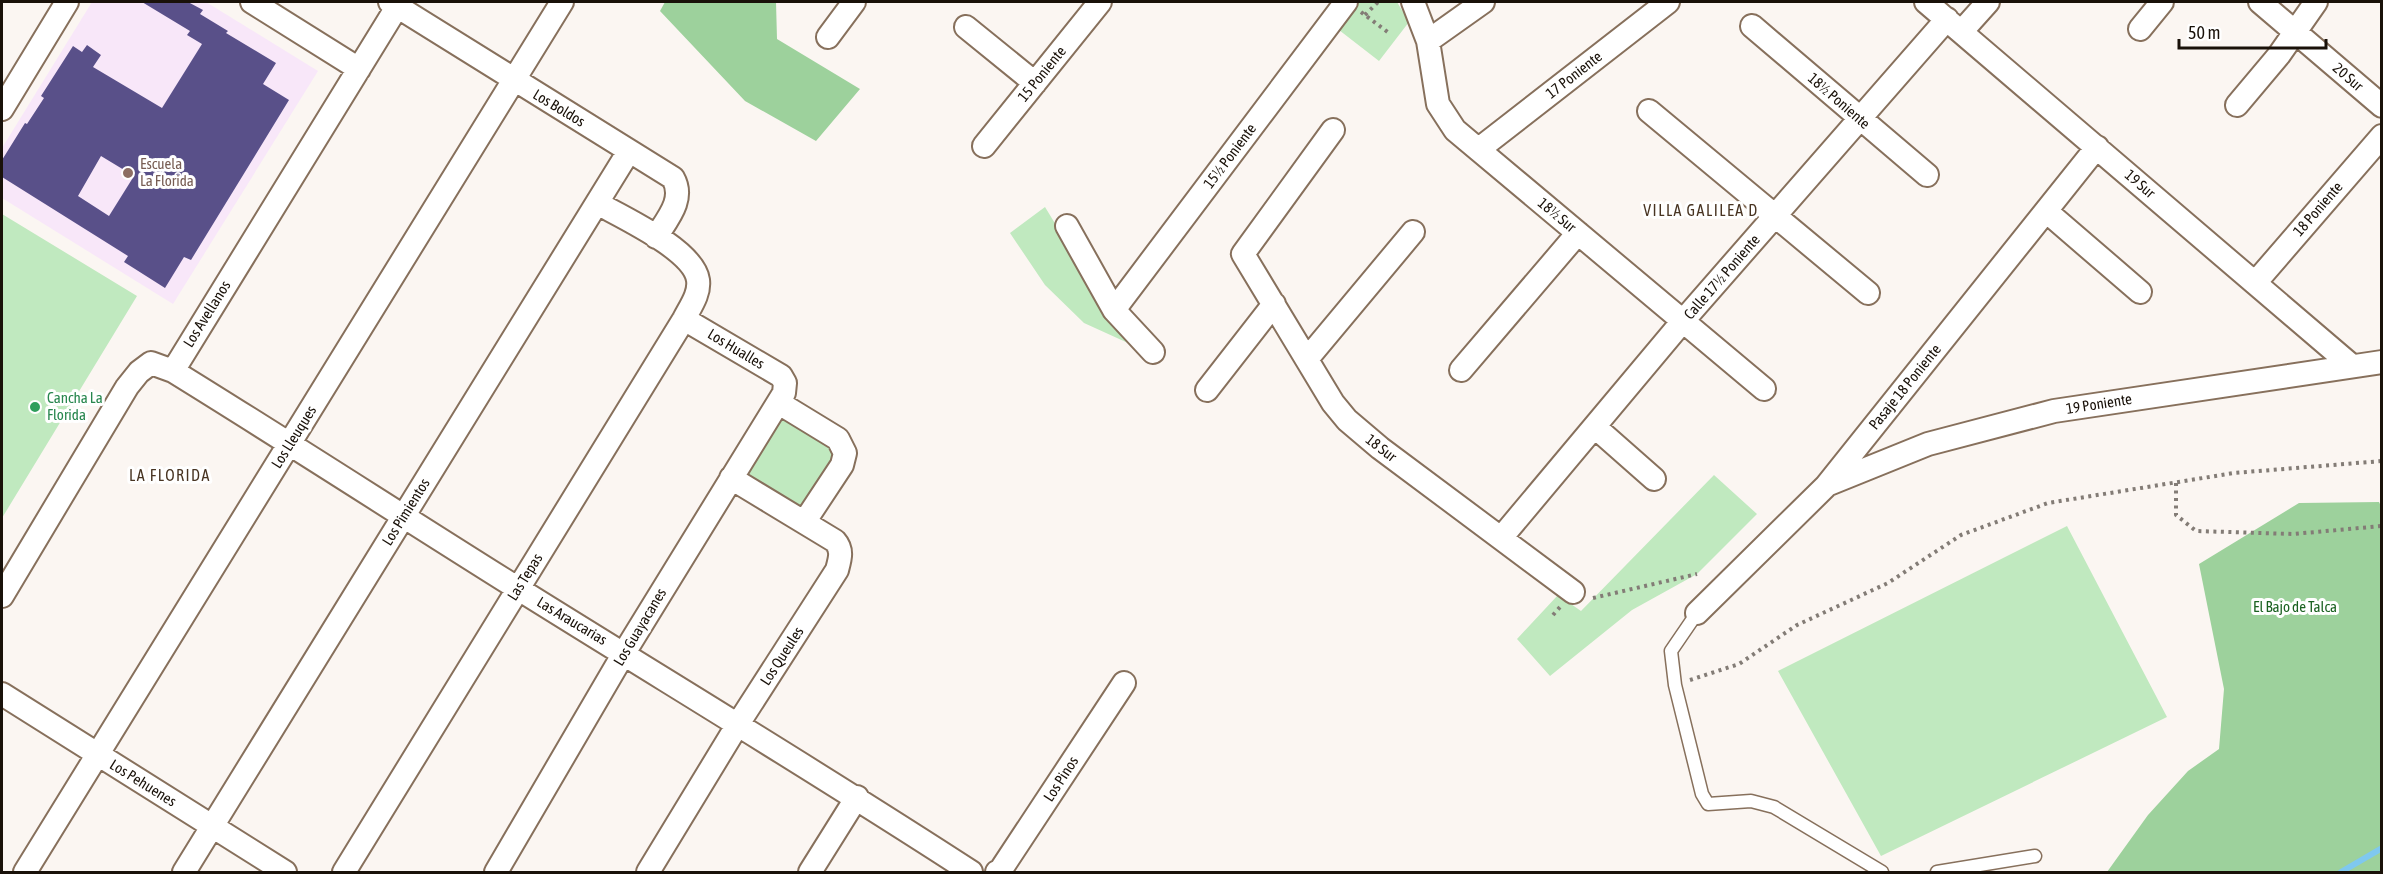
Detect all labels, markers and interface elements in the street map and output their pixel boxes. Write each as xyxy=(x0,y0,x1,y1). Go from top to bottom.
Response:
scale bar xyxy=(2179,12,2326,50)
text: 50 m xyxy=(2188,22,2220,43)
street label: 15 Poniente xyxy=(1014,42,1069,105)
street label: 17 Poniente xyxy=(1542,47,1605,102)
street label: 20 Sur xyxy=(2330,59,2367,95)
street label: 18½ Poniente xyxy=(1805,69,1874,132)
street label: Los Boldos xyxy=(530,85,588,130)
street label: 15½ Poniente xyxy=(1200,120,1259,191)
place label: Escuela La Florida xyxy=(140,155,194,189)
marker: Escuela La Florida xyxy=(121,166,135,180)
street label: 19 Sur xyxy=(2122,166,2159,202)
street label: 18 Poniente xyxy=(2289,178,2346,239)
street label: 18½ Sur xyxy=(1535,194,1580,236)
district label: VILLA GALILEA D xyxy=(1643,201,1759,219)
street label: Calle 17½ Poniente xyxy=(1680,231,1763,322)
street label: Los Avellanos xyxy=(180,277,234,350)
street label: Los Hualles xyxy=(705,325,768,372)
street label: Pasaje 18 Poniente xyxy=(1865,340,1944,433)
place label: Cancha La Florida xyxy=(47,389,103,423)
street label: 19 Poniente xyxy=(2065,390,2133,417)
marker: Cancha La Florida xyxy=(28,400,42,414)
street label: Los Lleuques xyxy=(268,402,319,471)
street label: 18 Sur xyxy=(1363,430,1400,465)
district label: LA FLORIDA xyxy=(129,466,211,484)
street label: Los Pimientos xyxy=(378,475,433,548)
street label: Las Tepas xyxy=(504,550,546,603)
street label: Los Guayacanes xyxy=(610,585,669,669)
street label: Las Araucarias xyxy=(534,593,610,648)
park label: El Bajo de Talca xyxy=(2253,598,2337,615)
street label: Los Queules xyxy=(756,623,807,688)
street label: Los Pinos xyxy=(1040,753,1081,804)
street label: Los Pehuenes xyxy=(107,756,180,810)

